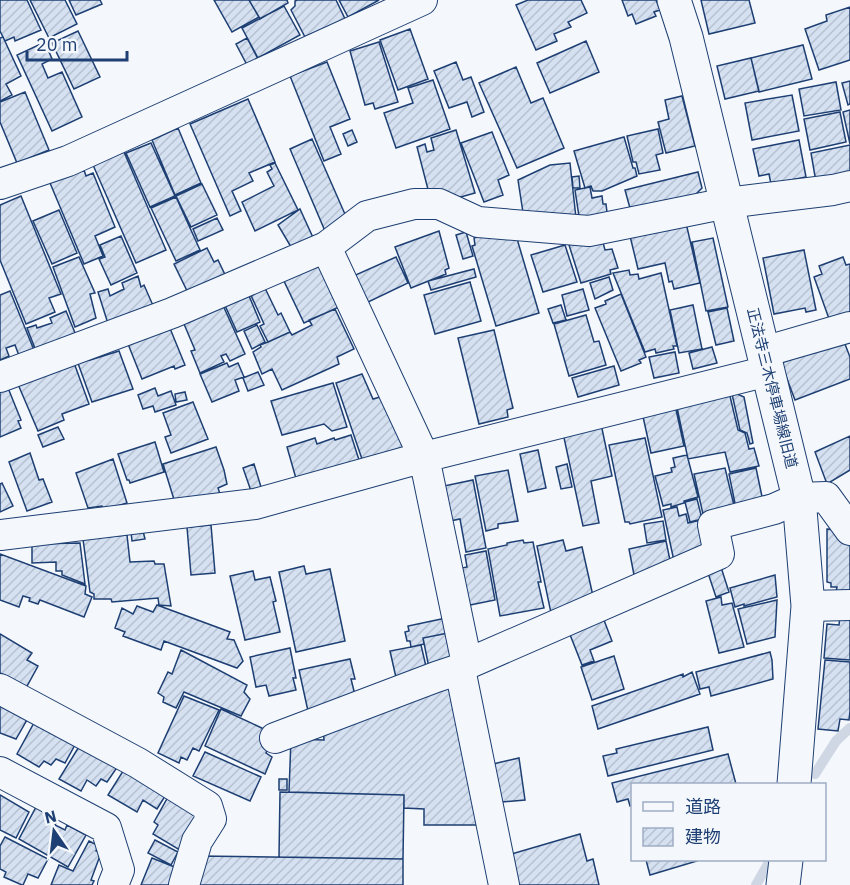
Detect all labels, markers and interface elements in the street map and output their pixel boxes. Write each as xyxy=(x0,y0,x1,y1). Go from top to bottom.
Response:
scale bar xyxy=(27,24,128,62)
text: 20 m xyxy=(36,33,78,56)
street label: 正法寺三木停車場線旧道 xyxy=(743,306,802,470)
legend xyxy=(631,783,826,861)
text: 道路 xyxy=(685,795,721,818)
north arrow xyxy=(24,801,84,861)
text: N xyxy=(42,805,58,828)
text: 建物 xyxy=(685,825,721,848)

